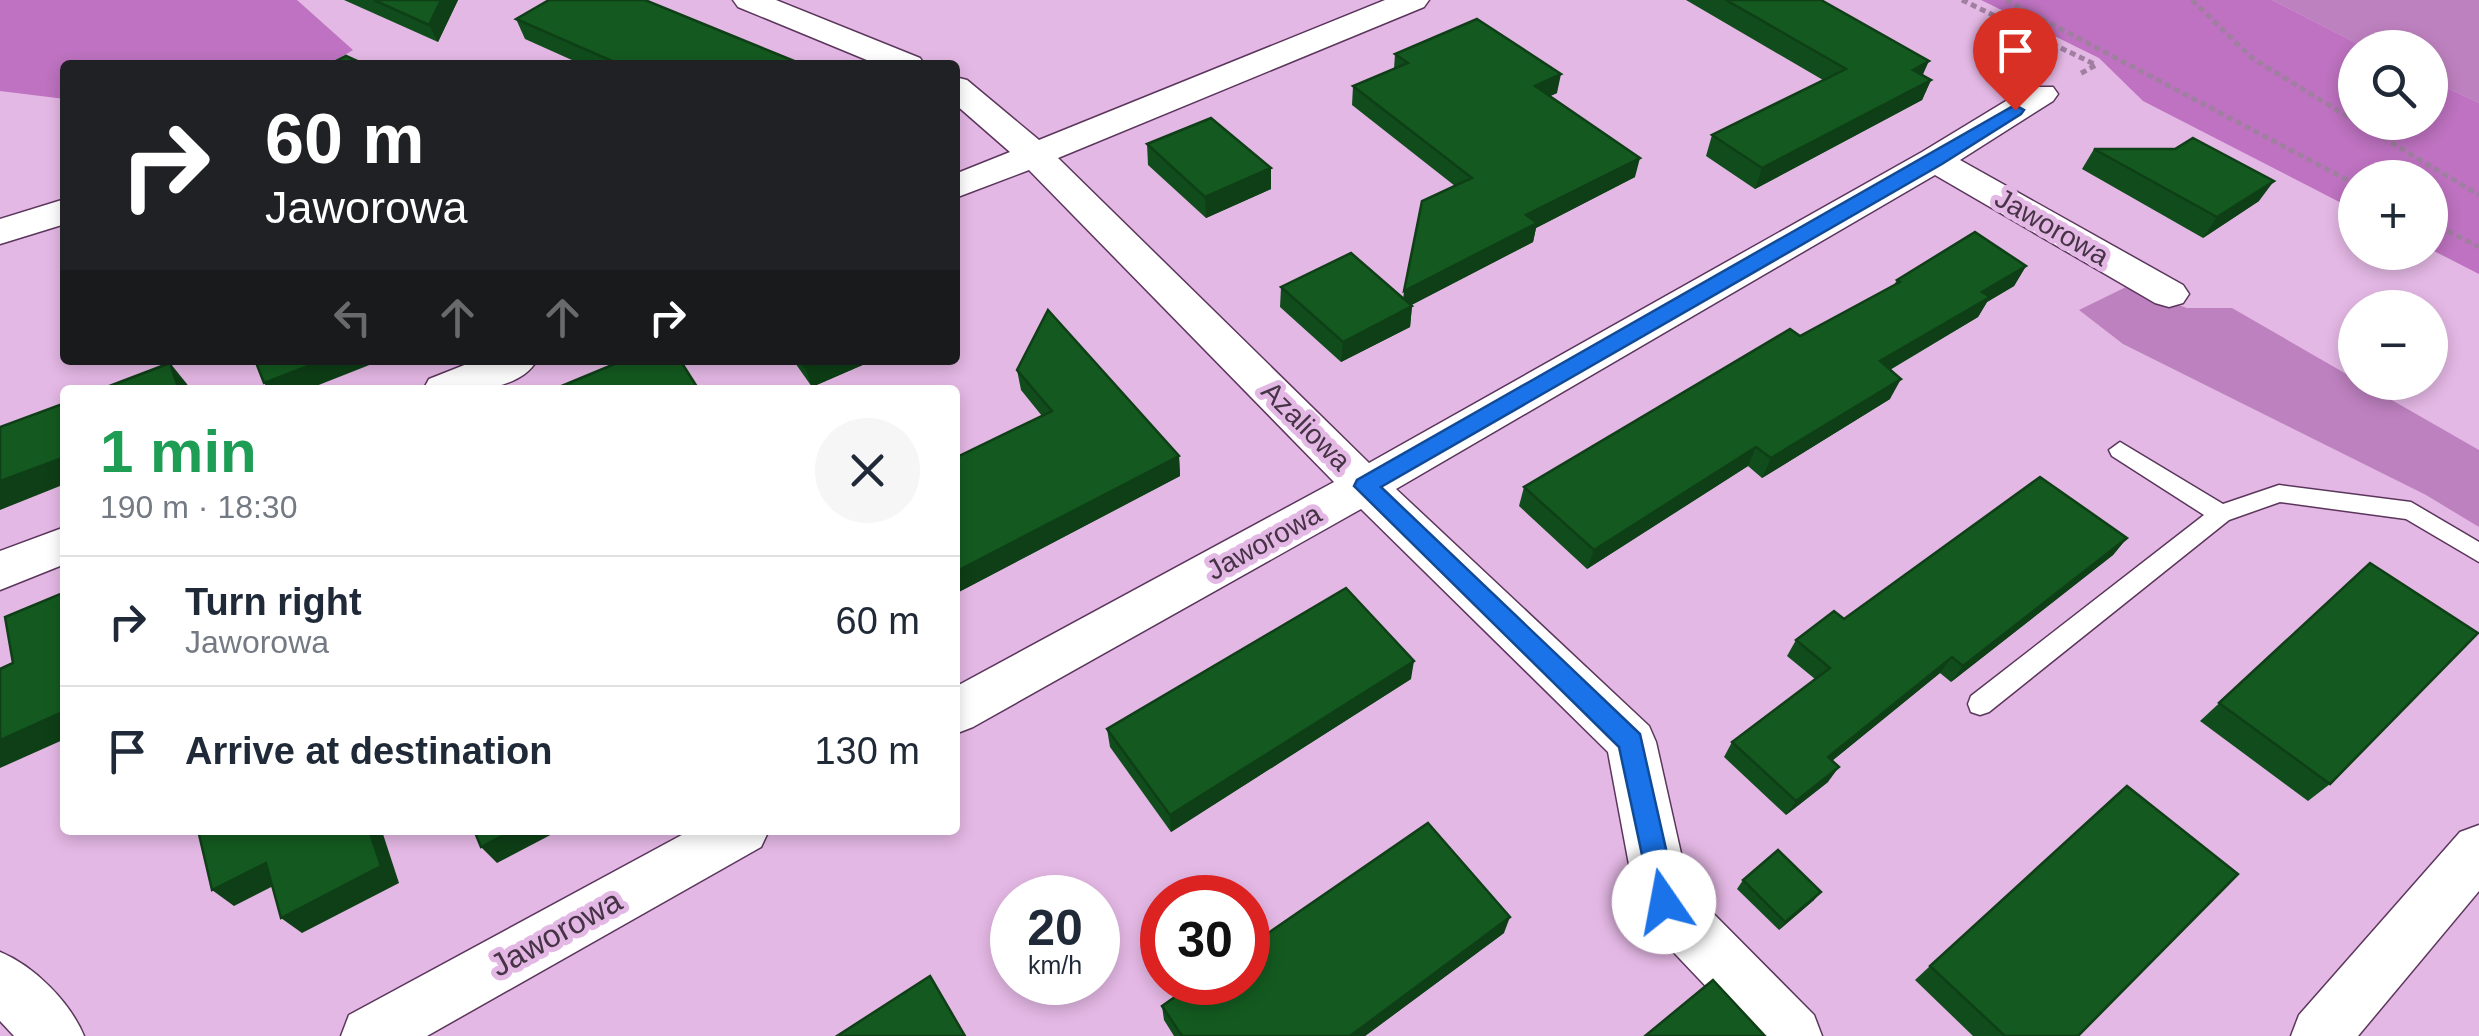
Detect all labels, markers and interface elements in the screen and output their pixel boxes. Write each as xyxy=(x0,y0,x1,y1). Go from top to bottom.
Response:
pin xyxy=(1973,8,2058,111)
icon: arrive xyxy=(1988,23,2043,78)
map controls xyxy=(2338,30,2448,400)
button: search xyxy=(2338,30,2448,140)
icon: right xyxy=(100,100,230,230)
text: 60 m xyxy=(265,100,425,178)
button: + xyxy=(2338,160,2448,270)
text: Jaworowa xyxy=(265,182,468,233)
street label: Jaworowa xyxy=(1990,182,2115,272)
icon: left xyxy=(325,290,380,345)
icon: ahead xyxy=(430,290,485,345)
icon: ahead xyxy=(535,290,590,345)
icon: right xyxy=(640,290,695,345)
button: − xyxy=(2338,290,2448,400)
street label: Azaliowa xyxy=(1255,375,1357,477)
text: 1 min xyxy=(100,418,257,485)
button: close xyxy=(815,418,920,523)
text: 190 m · 18:30 xyxy=(100,489,297,525)
street label: Jaworowa xyxy=(1201,498,1327,586)
text: Turn right xyxy=(185,581,362,623)
icon: right xyxy=(100,594,155,649)
text: 60 m xyxy=(836,600,920,642)
text: Jaworowa xyxy=(185,624,329,660)
icon: arrive xyxy=(100,724,155,779)
text: Arrive at destination xyxy=(185,730,552,772)
text: 130 m xyxy=(814,730,920,772)
position arrow xyxy=(1612,850,1716,954)
speed limit sign: 30 xyxy=(1140,875,1270,1005)
street label: Jaworowa xyxy=(484,882,628,984)
text: 20 xyxy=(1027,900,1083,956)
text: km/h xyxy=(1028,951,1082,979)

